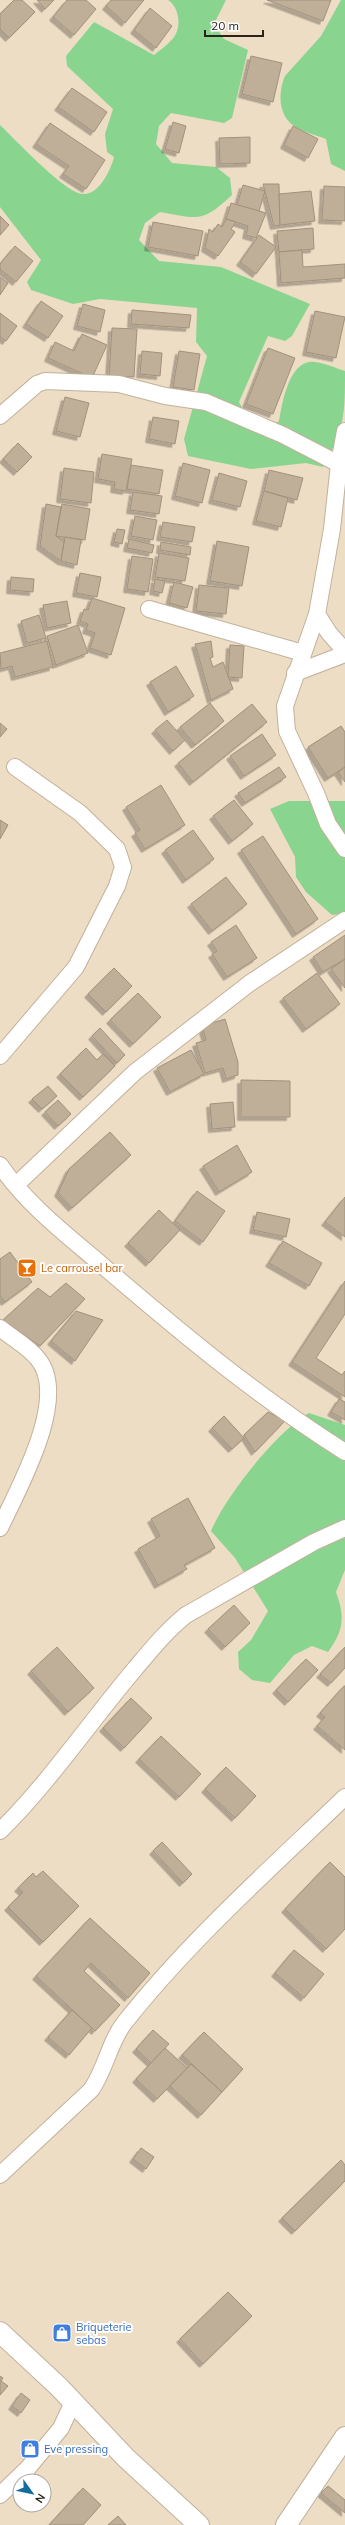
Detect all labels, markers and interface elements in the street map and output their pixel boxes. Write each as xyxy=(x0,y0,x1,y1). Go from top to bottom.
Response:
scale bar xyxy=(205,12,263,38)
text: 20 m xyxy=(211,18,239,33)
bar icon: Le carrousel bar xyxy=(16,1257,38,1279)
place label: Le carrousel bar xyxy=(41,1261,122,1275)
place label: Briqueterie sebas xyxy=(76,2320,131,2347)
shop icon: Briqueterie sebas xyxy=(51,2322,73,2344)
shop icon: Eve pressing xyxy=(19,2438,41,2460)
place label: Eve pressing xyxy=(44,2442,108,2456)
north arrow xyxy=(12,2473,52,2513)
text: N xyxy=(32,2491,49,2506)

